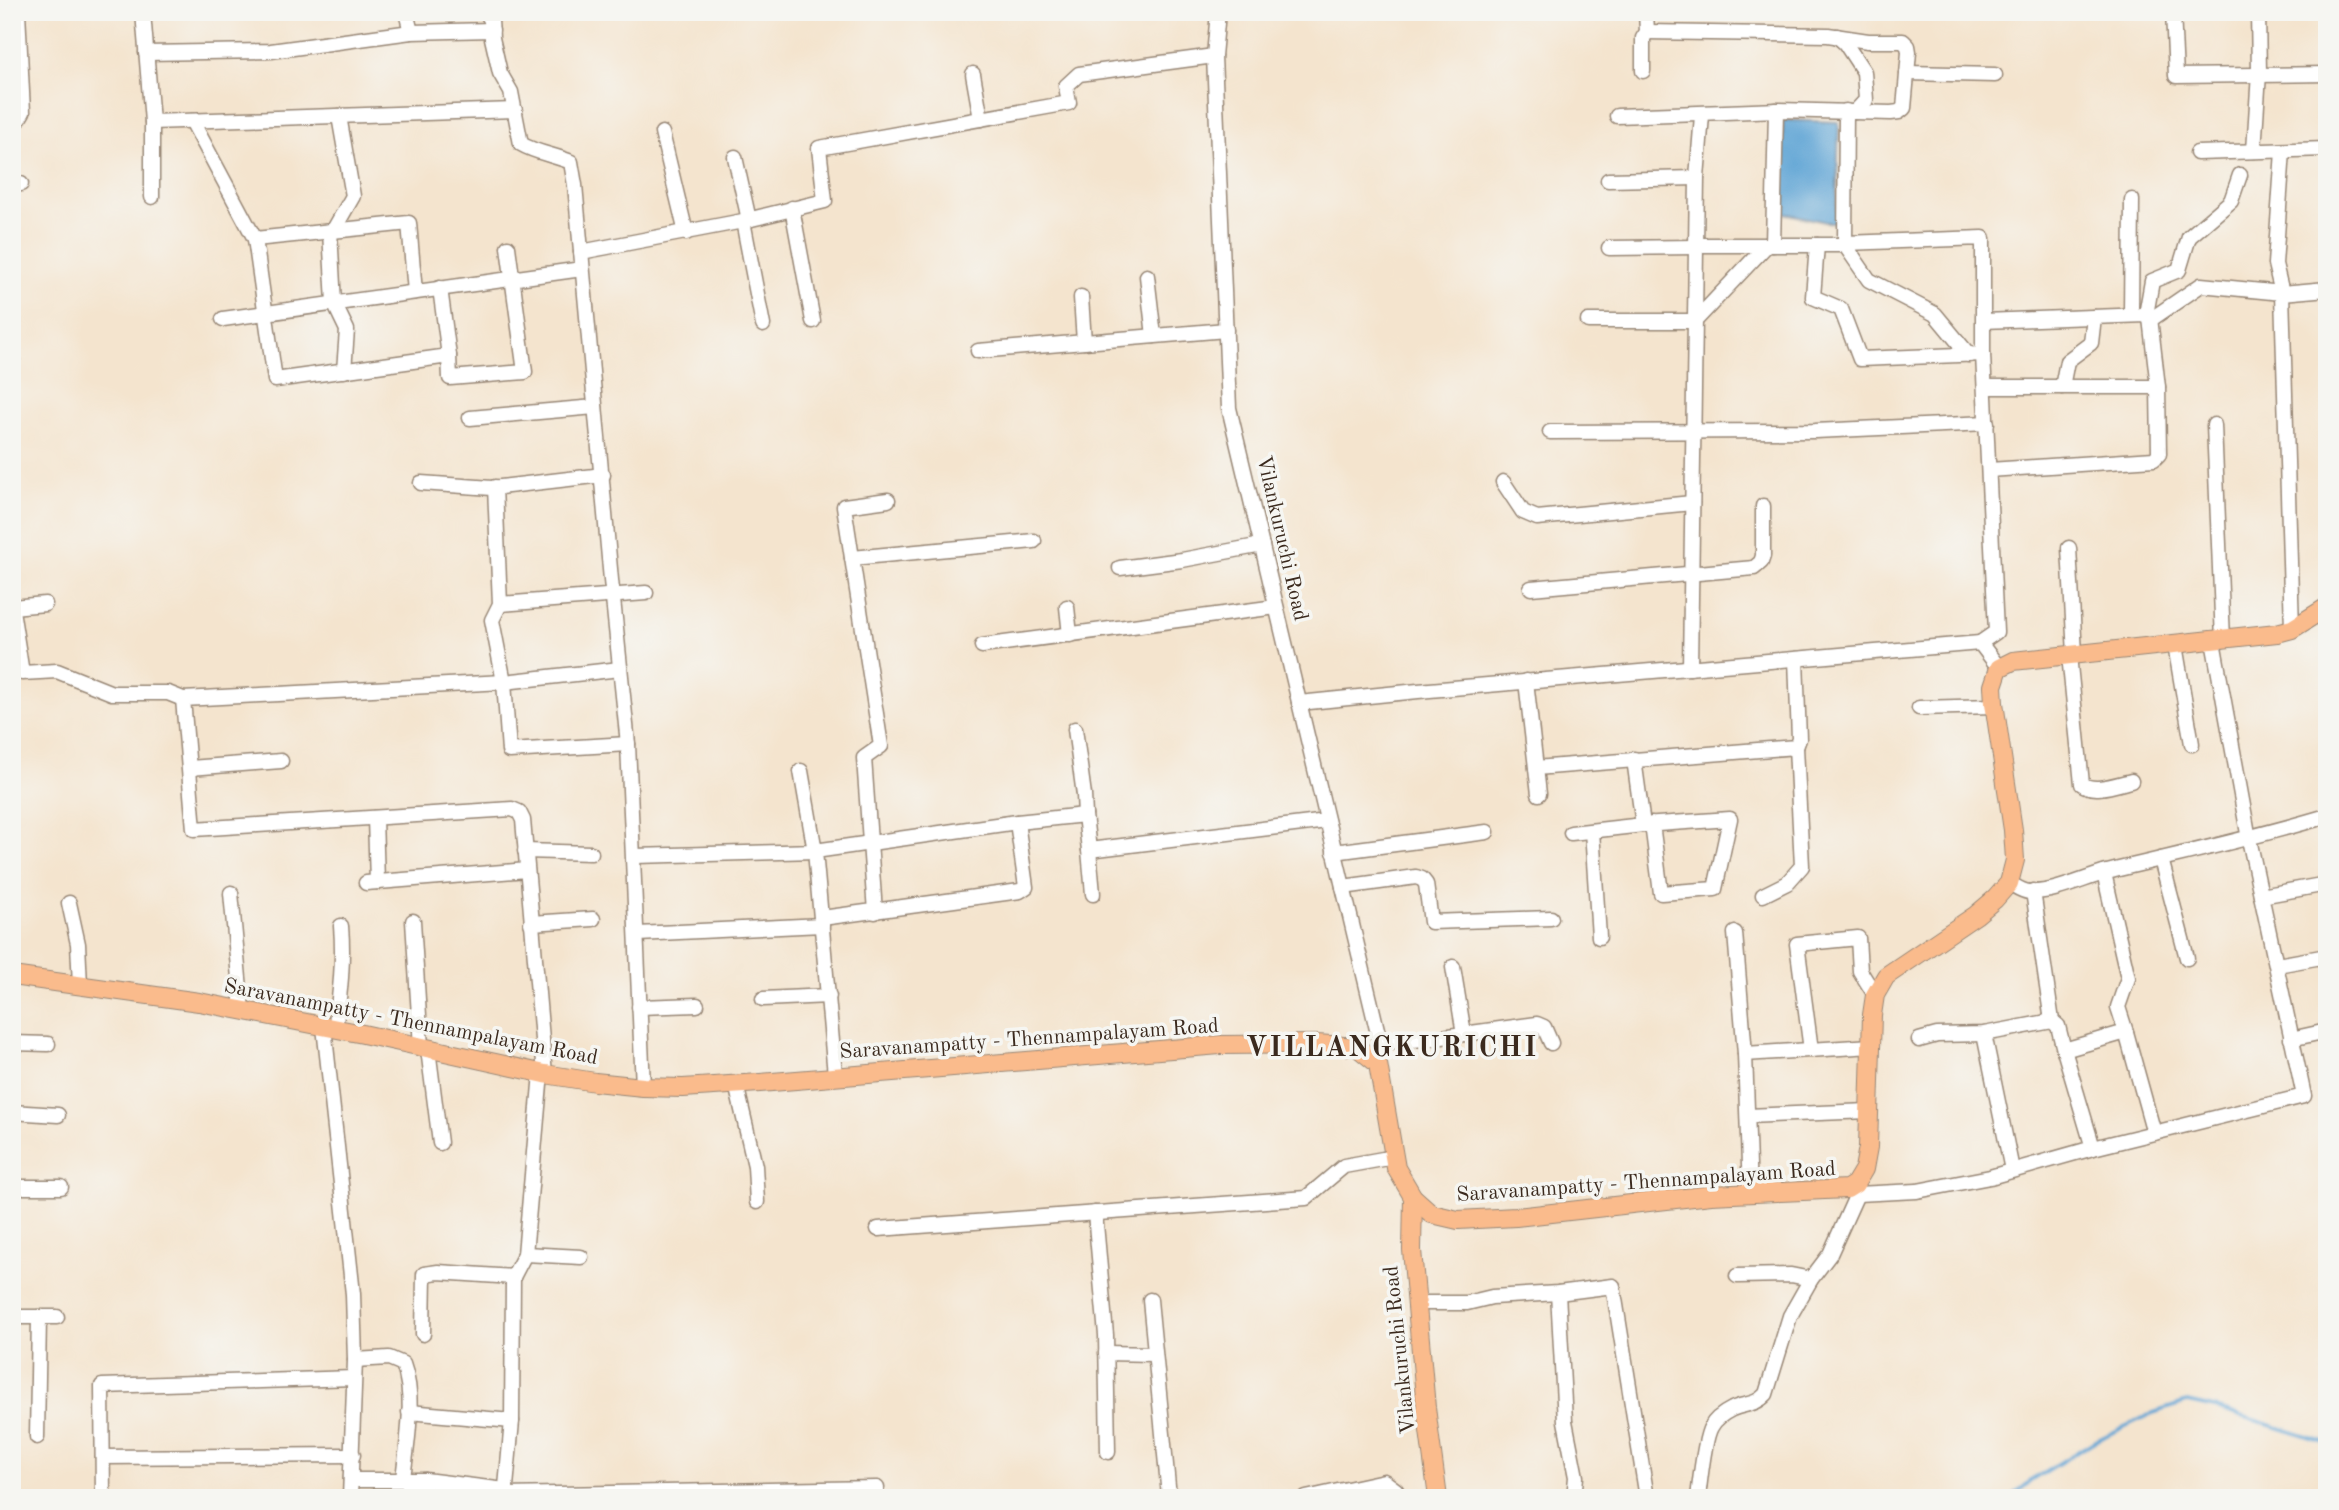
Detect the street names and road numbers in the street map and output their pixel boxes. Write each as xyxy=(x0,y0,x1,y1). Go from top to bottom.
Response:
street label: Vilankuruchi Road xyxy=(1252,454,1311,623)
street label: Saravanampatty - Thennampalayam Road xyxy=(222,976,599,1069)
street label: Saravanampatty - Thennampalayam Road xyxy=(839,1016,1220,1063)
street label: Saravanampatty - Thennampalayam Road xyxy=(1456,1159,1837,1206)
street label: Vilankuruchi Road xyxy=(1381,1265,1420,1435)

